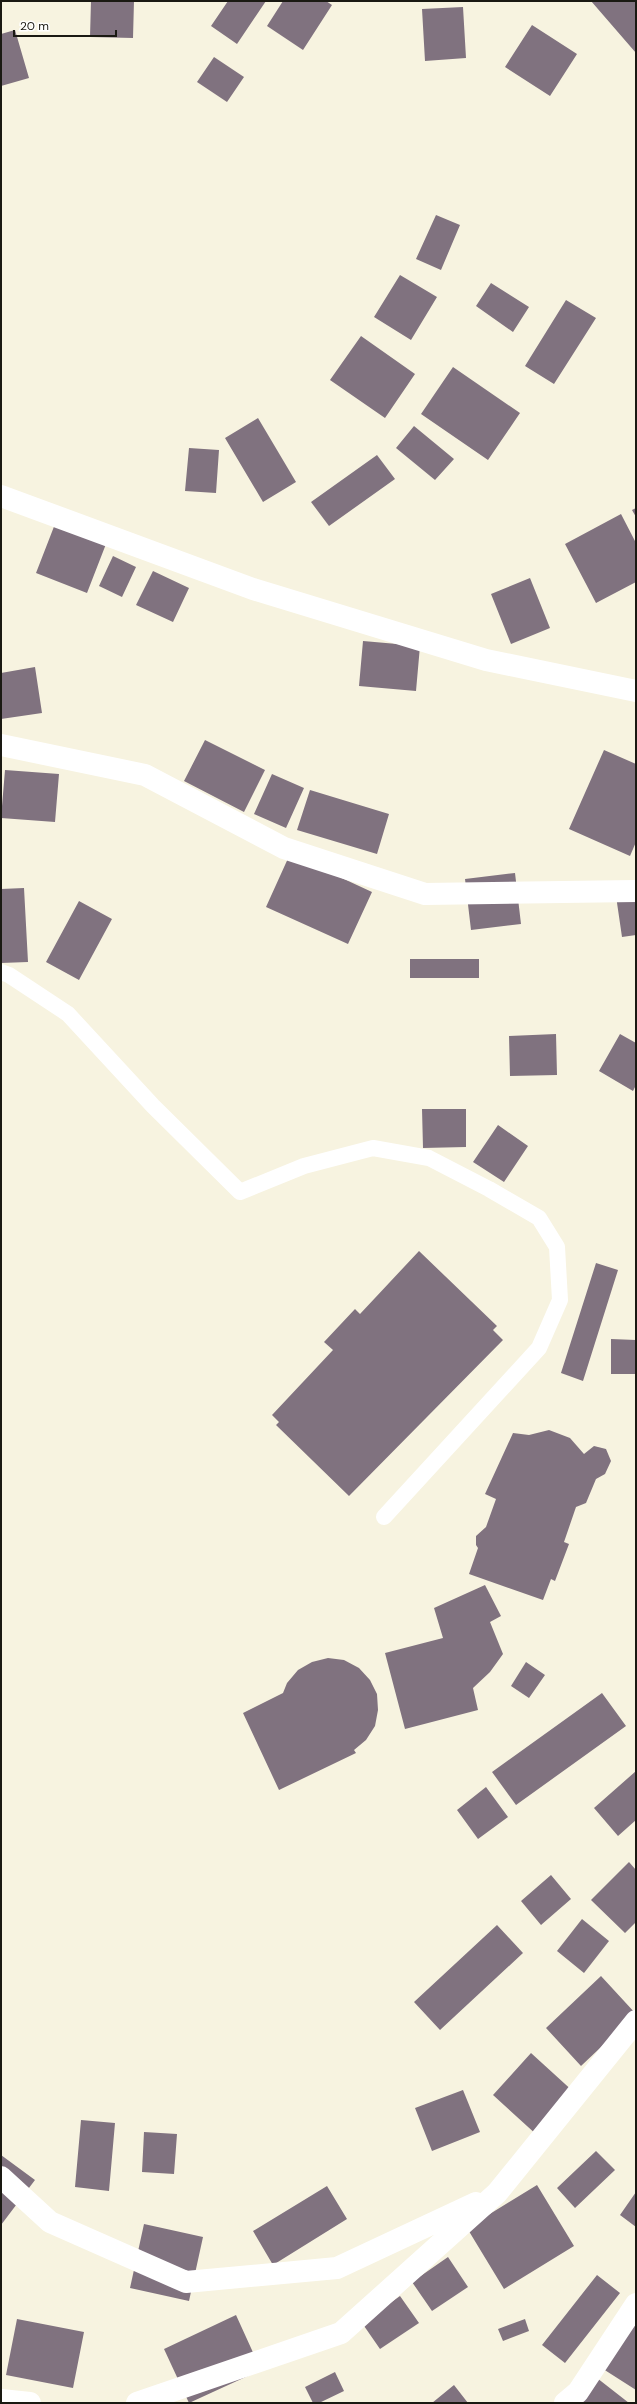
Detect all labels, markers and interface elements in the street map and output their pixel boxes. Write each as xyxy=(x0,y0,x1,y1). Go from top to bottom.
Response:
scale bar xyxy=(14,12,116,38)
text: 20 m xyxy=(20,18,49,34)

